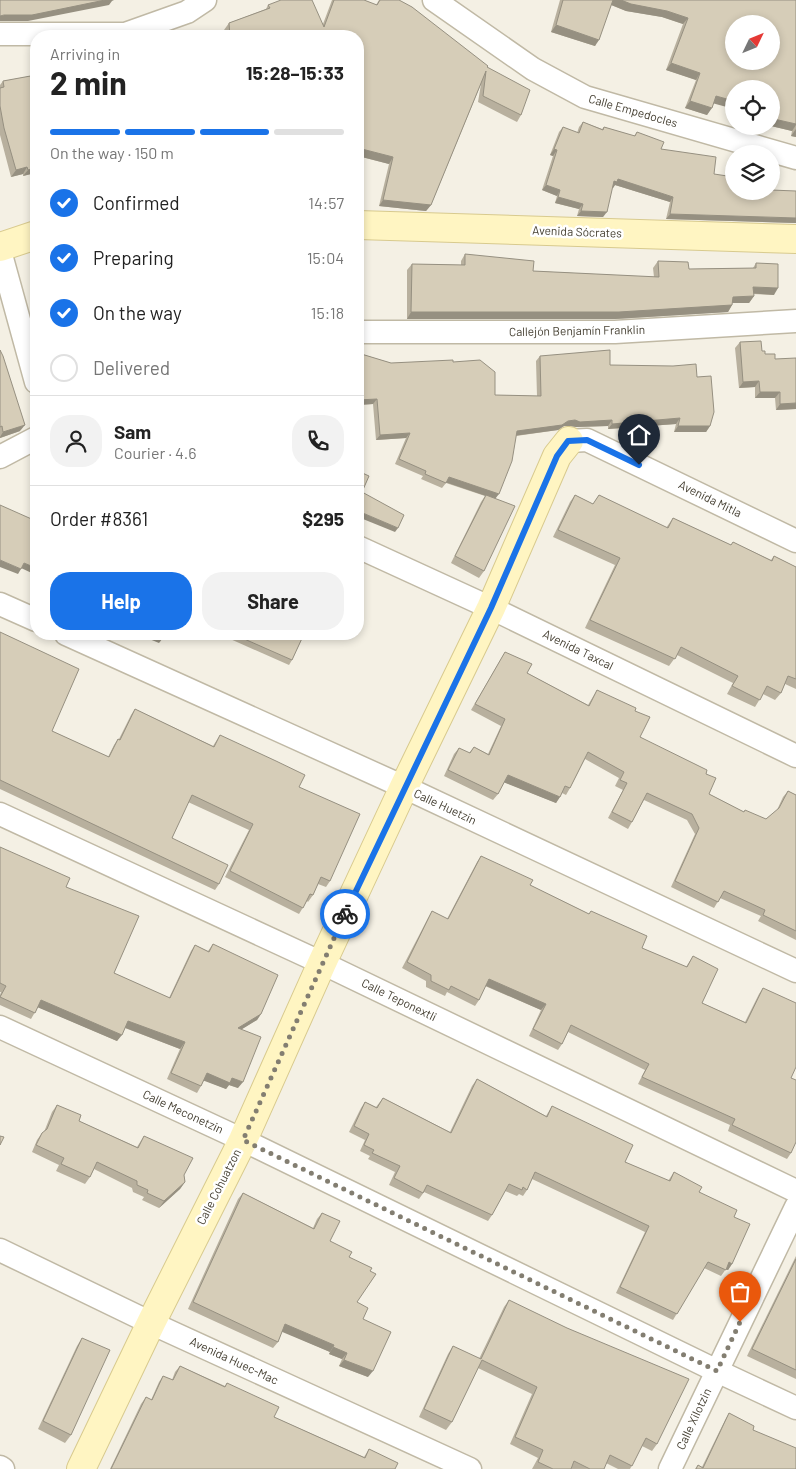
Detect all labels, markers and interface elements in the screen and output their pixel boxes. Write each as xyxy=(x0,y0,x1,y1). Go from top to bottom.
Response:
north arrow xyxy=(725,15,780,70)
map controls xyxy=(725,15,780,200)
text: Arriving in xyxy=(50,44,120,63)
text: 15:28–15:33 xyxy=(246,61,344,84)
text: 2 min xyxy=(50,63,127,101)
button: locate xyxy=(725,80,780,135)
street label: Calle Empedocles xyxy=(587,91,680,129)
text: On the way · 150 m xyxy=(50,143,174,162)
button: layers xyxy=(725,145,780,200)
icon: check xyxy=(50,189,78,217)
text: Confirmed xyxy=(93,191,180,214)
text: 14:57 xyxy=(308,193,344,212)
street label: Avenida Sócrates xyxy=(532,222,622,240)
icon: check xyxy=(50,244,78,272)
text: Preparing xyxy=(93,246,174,269)
text: 15:04 xyxy=(307,248,344,267)
icon: check xyxy=(50,299,78,327)
text: On the way xyxy=(93,301,182,324)
text: 15:18 xyxy=(311,303,344,322)
street label: Callejón Benjamín Franklin xyxy=(509,322,645,338)
text: Delivered xyxy=(93,356,170,379)
pin xyxy=(618,414,660,465)
button: person xyxy=(50,415,102,467)
button: phone xyxy=(292,415,344,467)
text: Sam xyxy=(114,420,151,443)
icon: home xyxy=(625,421,653,449)
text: Courier · 4.6 xyxy=(114,443,197,462)
street label: Avenida Mitla xyxy=(677,477,744,519)
text: Order #8361 xyxy=(50,507,148,530)
text: $295 xyxy=(302,507,344,530)
button: Help xyxy=(50,572,192,630)
button: Share xyxy=(202,572,344,630)
street label: Avenida Taxcal xyxy=(541,626,616,672)
street label: Calle Huetzin xyxy=(412,785,479,827)
courier xyxy=(320,889,370,939)
icon: bike xyxy=(331,900,359,928)
street label: Calle Teponextli xyxy=(360,975,439,1023)
street label: Calle Meconetzin xyxy=(141,1086,226,1136)
street label: Calle Cohuatzon xyxy=(193,1146,243,1227)
pin xyxy=(719,1271,761,1322)
icon: bag xyxy=(726,1278,754,1306)
street label: Avenida Huec-Mac xyxy=(188,1333,281,1387)
street label: Calle Xilotzin xyxy=(673,1386,713,1452)

